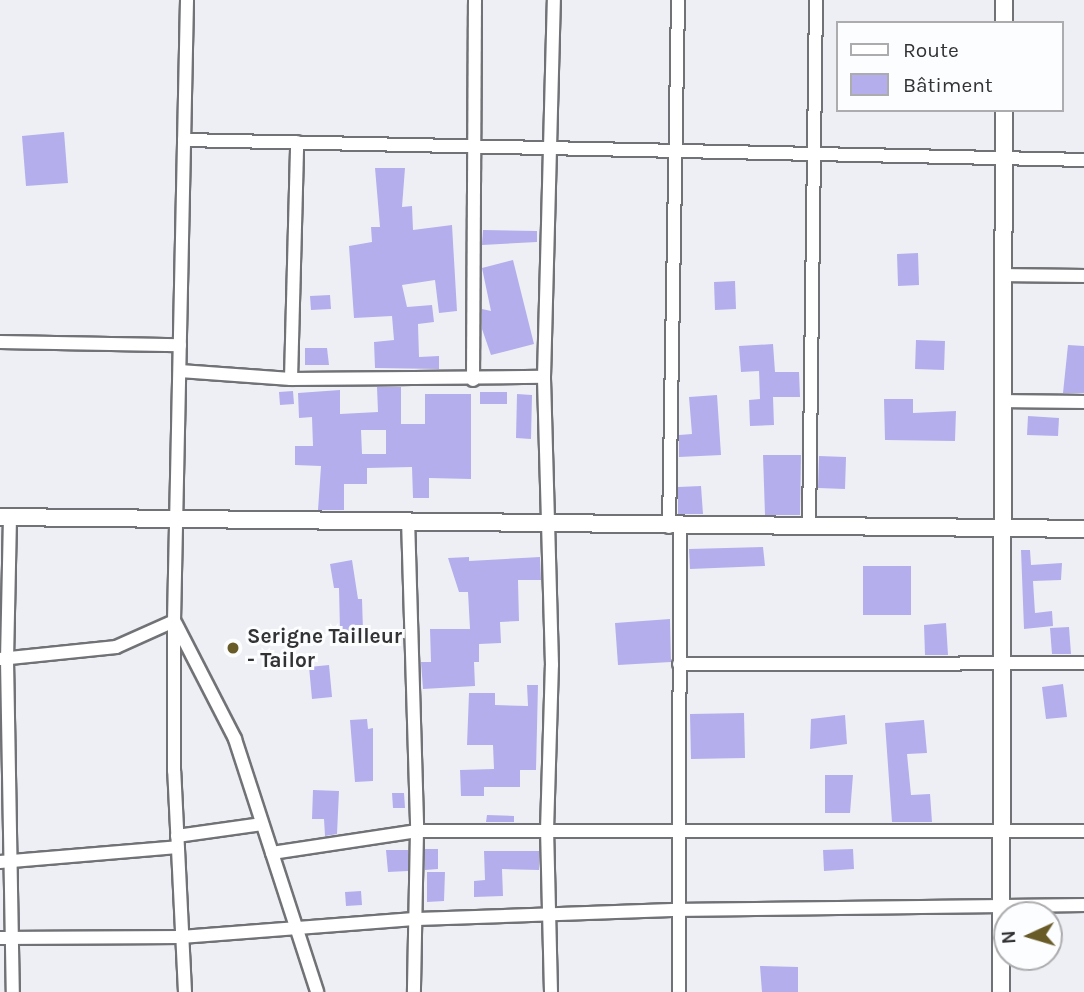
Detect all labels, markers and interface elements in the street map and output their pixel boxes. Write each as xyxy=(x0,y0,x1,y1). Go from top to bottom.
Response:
legend xyxy=(836,21,1063,112)
text: Route xyxy=(903,38,959,62)
text: Bâtiment xyxy=(903,73,993,97)
place label: Serigne Tailleur - Tailor xyxy=(247,623,402,673)
marker: Serigne Tailleur - Tailor xyxy=(225,640,241,656)
north arrow xyxy=(993,901,1063,971)
text: N xyxy=(998,930,1020,945)

